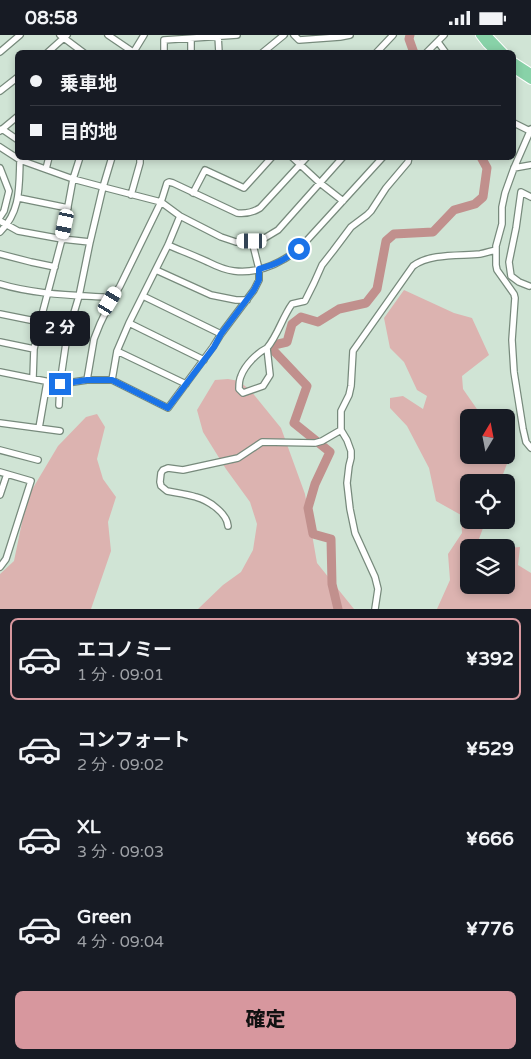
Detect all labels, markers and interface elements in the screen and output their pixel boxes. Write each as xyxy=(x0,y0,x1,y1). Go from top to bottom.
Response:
text: 08:58 xyxy=(25,7,78,29)
text: 乗車地 xyxy=(60,73,117,95)
text: 目的地 xyxy=(60,121,117,143)
car xyxy=(54,208,75,240)
car xyxy=(237,234,267,249)
route start xyxy=(288,238,310,260)
car xyxy=(95,284,124,318)
callout: 2 分 xyxy=(30,311,90,347)
text: 2 分 xyxy=(45,318,75,338)
route end xyxy=(49,373,71,395)
north arrow xyxy=(460,409,515,464)
map controls xyxy=(460,409,515,594)
button: locate xyxy=(460,474,515,529)
button: layers xyxy=(460,539,515,594)
icon: car xyxy=(17,637,62,682)
text: エコノミー xyxy=(77,639,172,661)
text: ¥392 xyxy=(466,648,514,670)
text: 1 分 · 09:01 xyxy=(77,665,164,685)
icon: car xyxy=(17,727,62,772)
text: コンフォート xyxy=(77,729,190,751)
text: ¥529 xyxy=(466,738,514,760)
text: 2 分 · 09:02 xyxy=(77,755,164,775)
text: XL xyxy=(77,816,101,838)
icon: car xyxy=(17,817,62,862)
text: ¥666 xyxy=(466,828,514,850)
text: 3 分 · 09:03 xyxy=(77,842,164,862)
text: Green xyxy=(77,906,131,928)
icon: car xyxy=(17,907,62,952)
text: ¥776 xyxy=(466,918,514,940)
text: 4 分 · 09:04 xyxy=(77,932,164,952)
button: 確定 xyxy=(15,991,516,1049)

